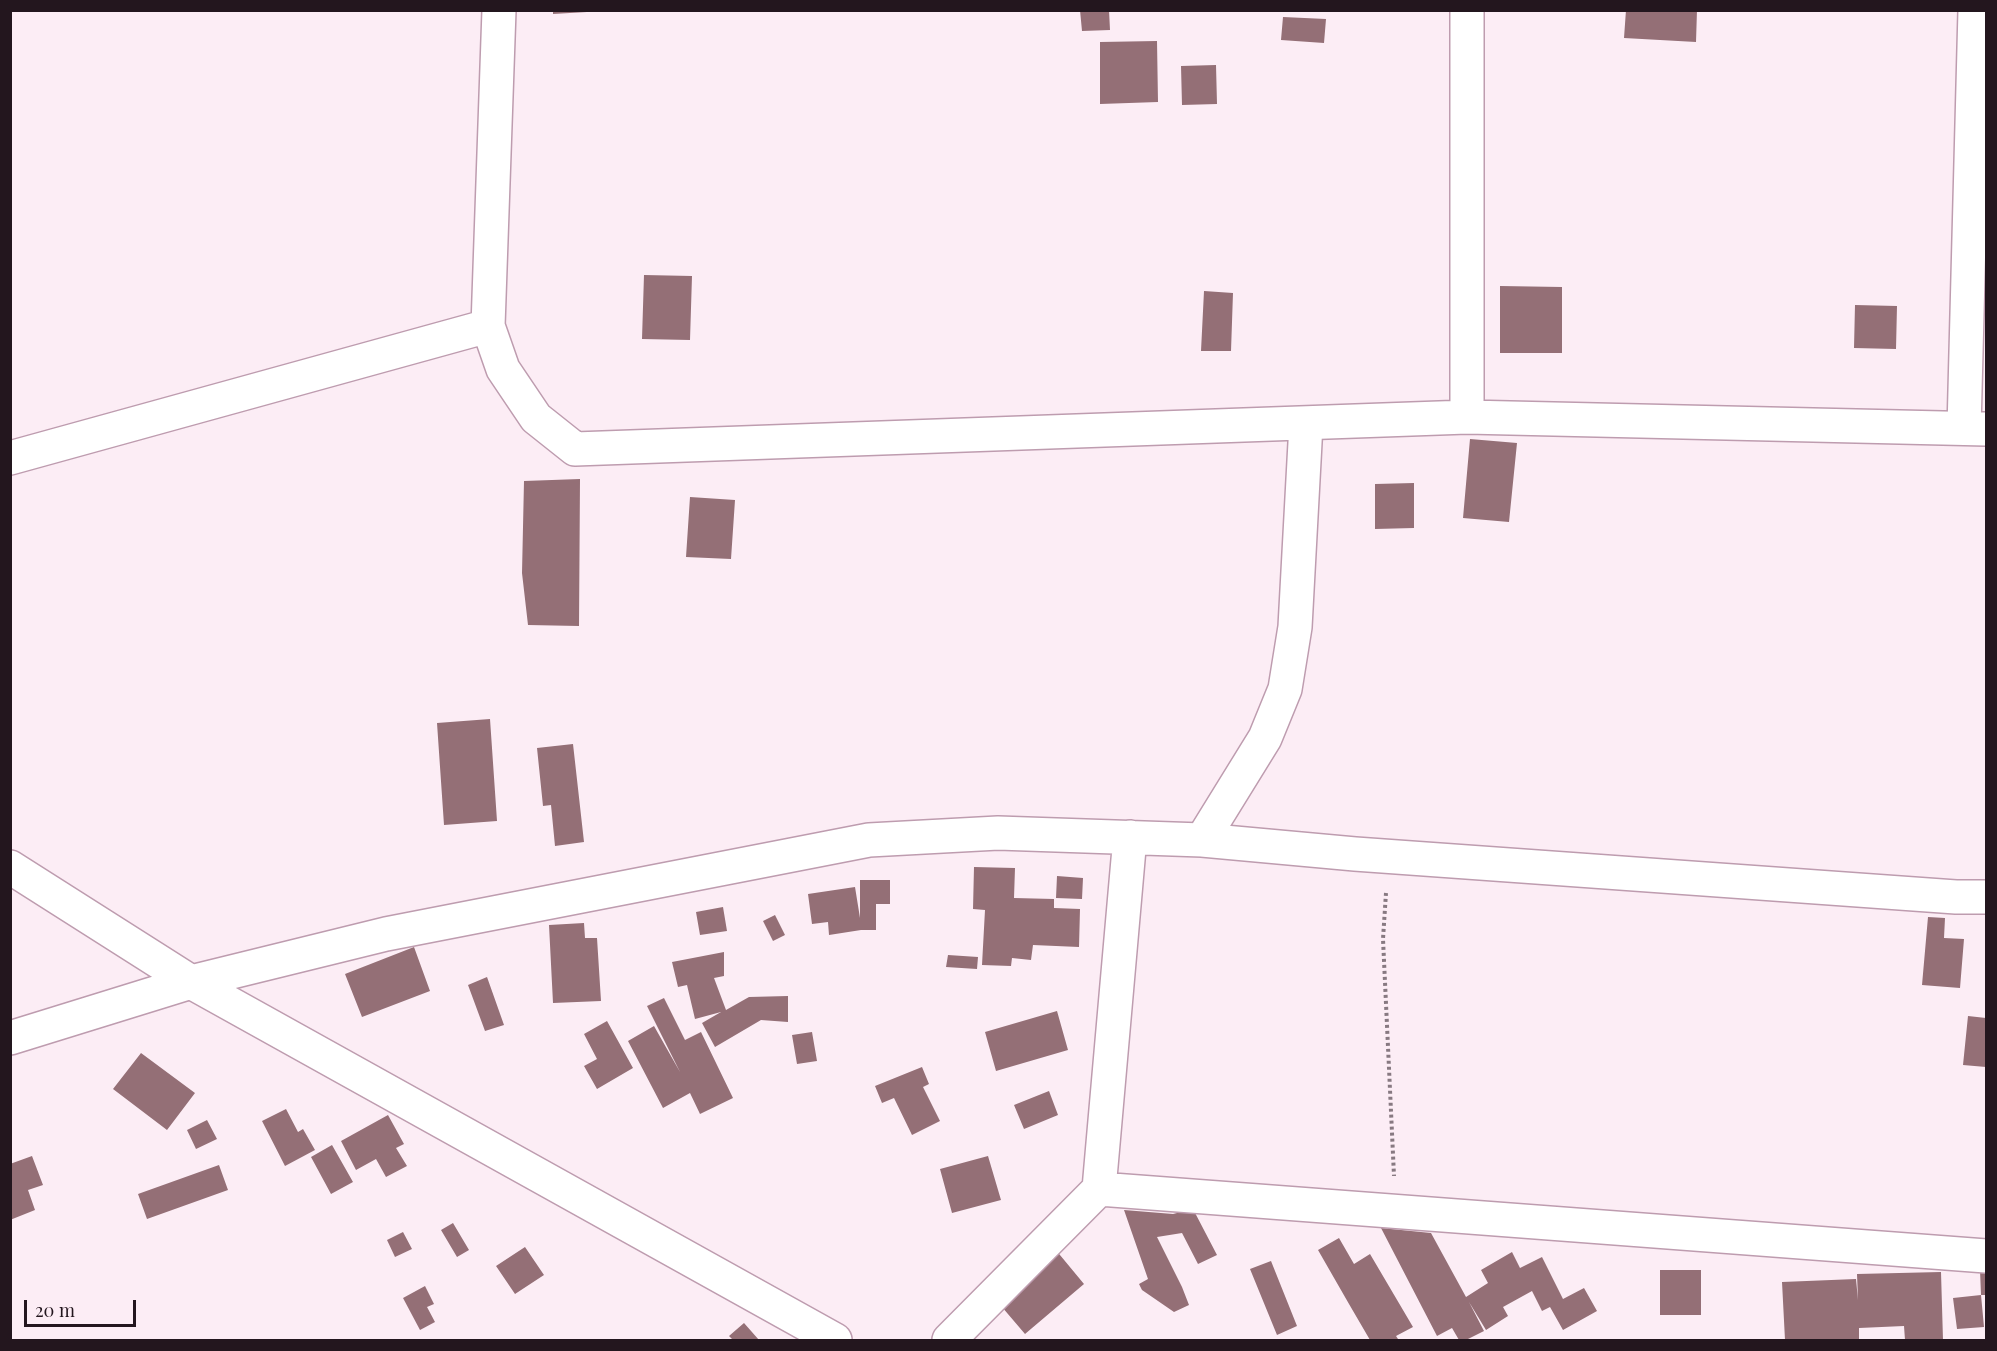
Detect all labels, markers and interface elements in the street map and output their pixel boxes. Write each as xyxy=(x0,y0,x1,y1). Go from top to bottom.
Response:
scale bar xyxy=(27,1288,140,1326)
text: 20 m xyxy=(35,1298,75,1322)

